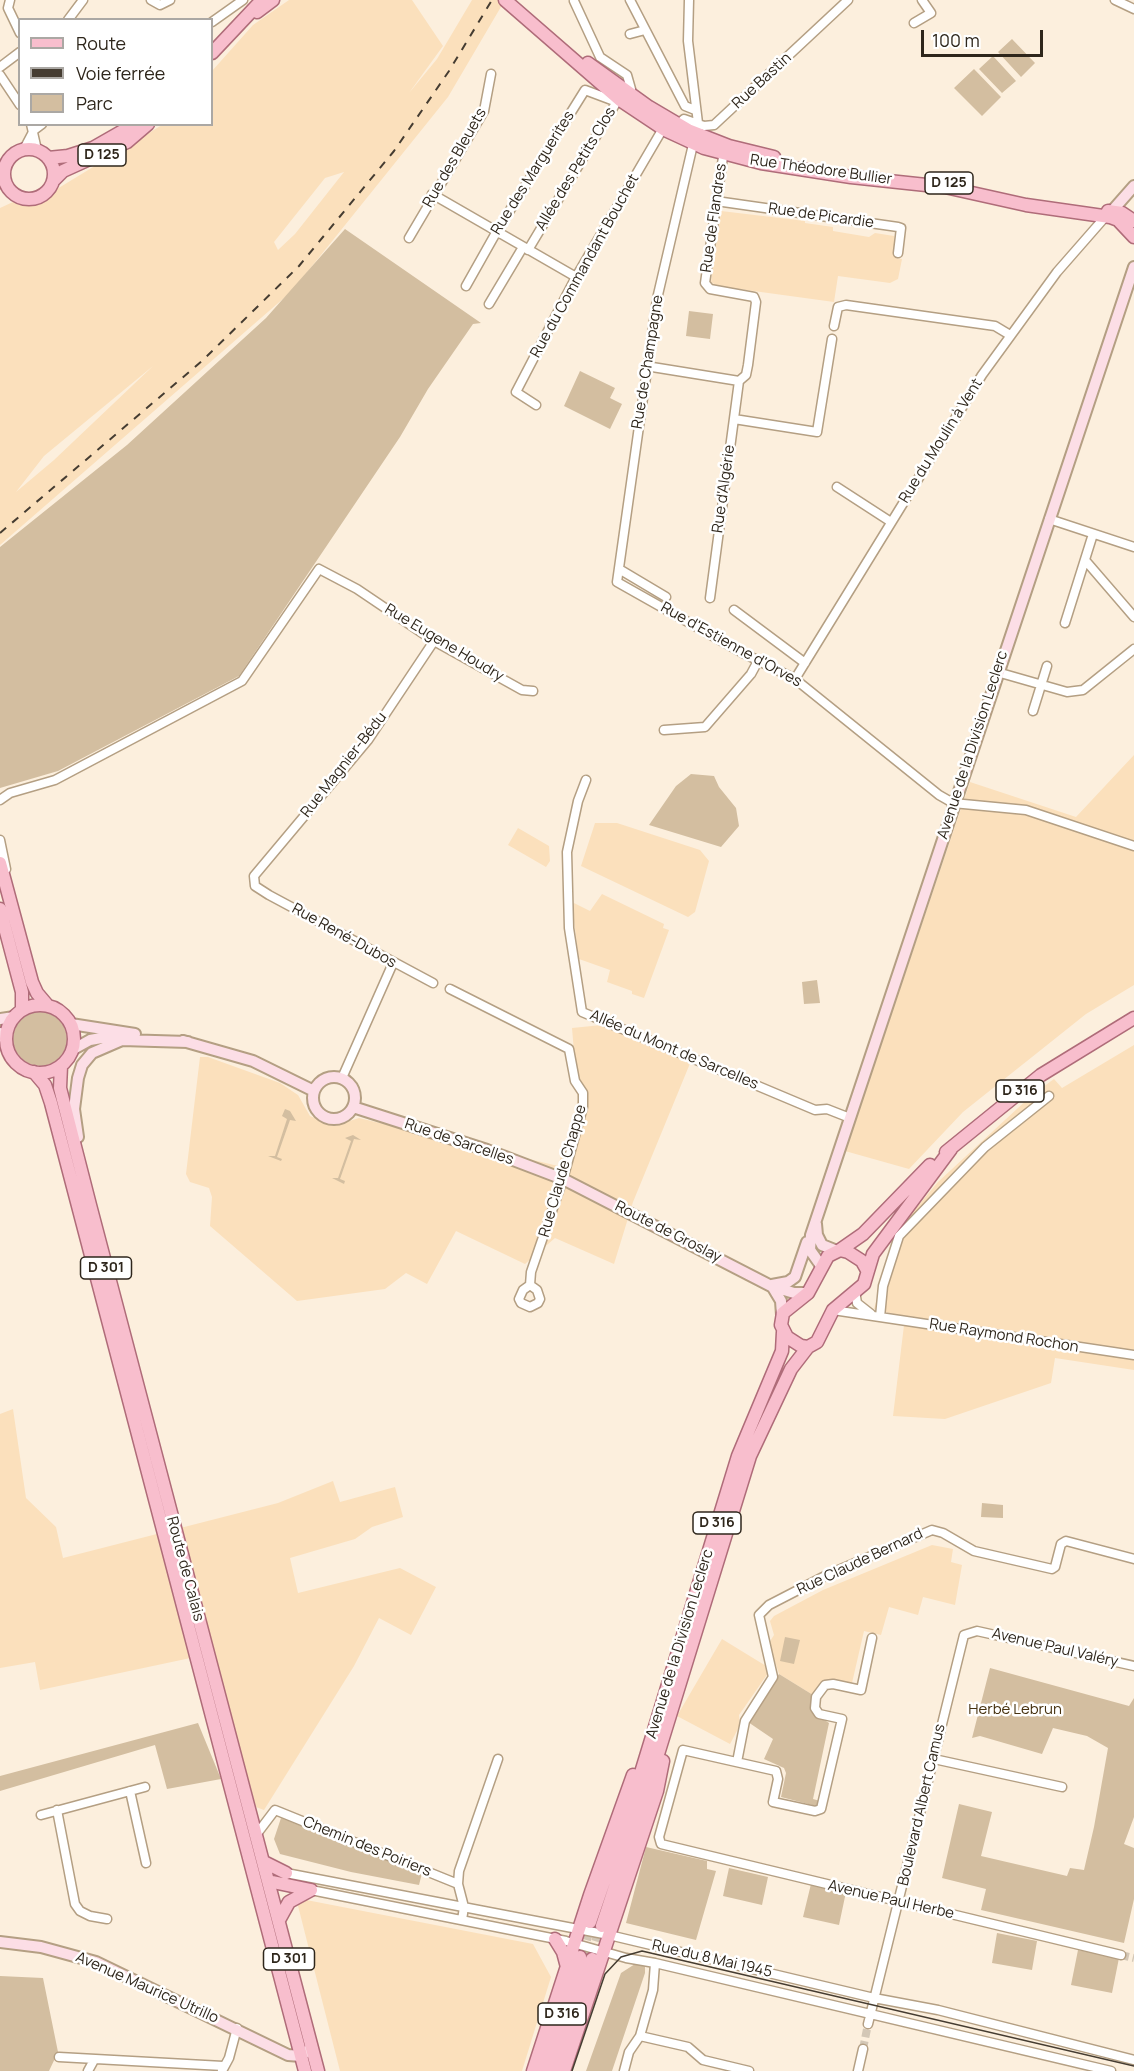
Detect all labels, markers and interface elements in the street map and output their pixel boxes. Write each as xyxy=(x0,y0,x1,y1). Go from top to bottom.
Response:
legend xyxy=(18,18,213,126)
scale bar xyxy=(924,18,1046,56)
text: 100 m xyxy=(932,28,980,52)
text: Route xyxy=(76,31,126,55)
street label: Rue Bastin xyxy=(729,49,795,113)
text: Voie ferrée xyxy=(76,61,165,85)
text: Parc xyxy=(76,91,113,115)
street label: Allée des Petits Clos xyxy=(532,104,620,234)
street label: Rue des Bleuets xyxy=(419,105,491,211)
street label: Rue des Marguerites xyxy=(488,108,578,238)
road number: D 125 xyxy=(78,144,126,166)
street label: Rue Théodore Bullier xyxy=(749,151,893,189)
street label: Rue de Flandres xyxy=(697,162,731,274)
street label: Rue du Commandant Bouchet xyxy=(527,171,643,361)
road number: D 125 xyxy=(925,172,973,194)
street label: Rue de Picardie xyxy=(767,200,875,232)
street label: Rue de Champagne xyxy=(629,294,667,430)
street label: Rue du Moulin à Vent xyxy=(895,376,987,506)
street label: Rue d'Algérie xyxy=(709,444,739,534)
street label: Rue d'Estienne d'Orves xyxy=(657,599,805,691)
street label: Rue Eugene Houdry xyxy=(381,600,507,686)
street label: Avenue de la Division Leclerc xyxy=(934,649,1012,841)
street label: Rue Magnier-Bédu xyxy=(297,709,391,821)
street label: Rue René-Dubos xyxy=(289,900,399,972)
street label: Allée du Mont de Sarcelles xyxy=(587,1006,761,1094)
road number: D 316 xyxy=(996,1080,1044,1102)
street label: Rue Claude Chappe xyxy=(535,1103,591,1239)
street label: Rue de Sarcelles xyxy=(402,1115,516,1169)
street label: Route de Groslay xyxy=(612,1197,724,1267)
road number: D 301 xyxy=(80,1257,132,1279)
street label: Rue Raymond Rochon xyxy=(928,1315,1080,1357)
road number: D 316 xyxy=(693,1512,741,1534)
street label: Route de Calais xyxy=(162,1515,208,1623)
street label: Rue Claude Bernard xyxy=(794,1525,926,1599)
street label: Avenue de la Division Leclerc xyxy=(643,1547,717,1741)
street label: Avenue Paul Valéry xyxy=(990,1625,1120,1671)
park label: Herbé Lebrun xyxy=(968,1701,1062,1719)
street label: Boulevard Albert Camus xyxy=(895,1722,949,1888)
street label: Chemin des Poiriers xyxy=(300,1813,434,1881)
street label: Avenue Paul Herbe xyxy=(826,1877,956,1923)
street label: Rue du 8 Mai 1945 xyxy=(650,1936,774,1982)
street label: Avenue Maurice Utrillo xyxy=(73,1948,221,2028)
road number: D 301 xyxy=(264,1948,314,1970)
road number: D 316 xyxy=(538,2003,586,2025)

